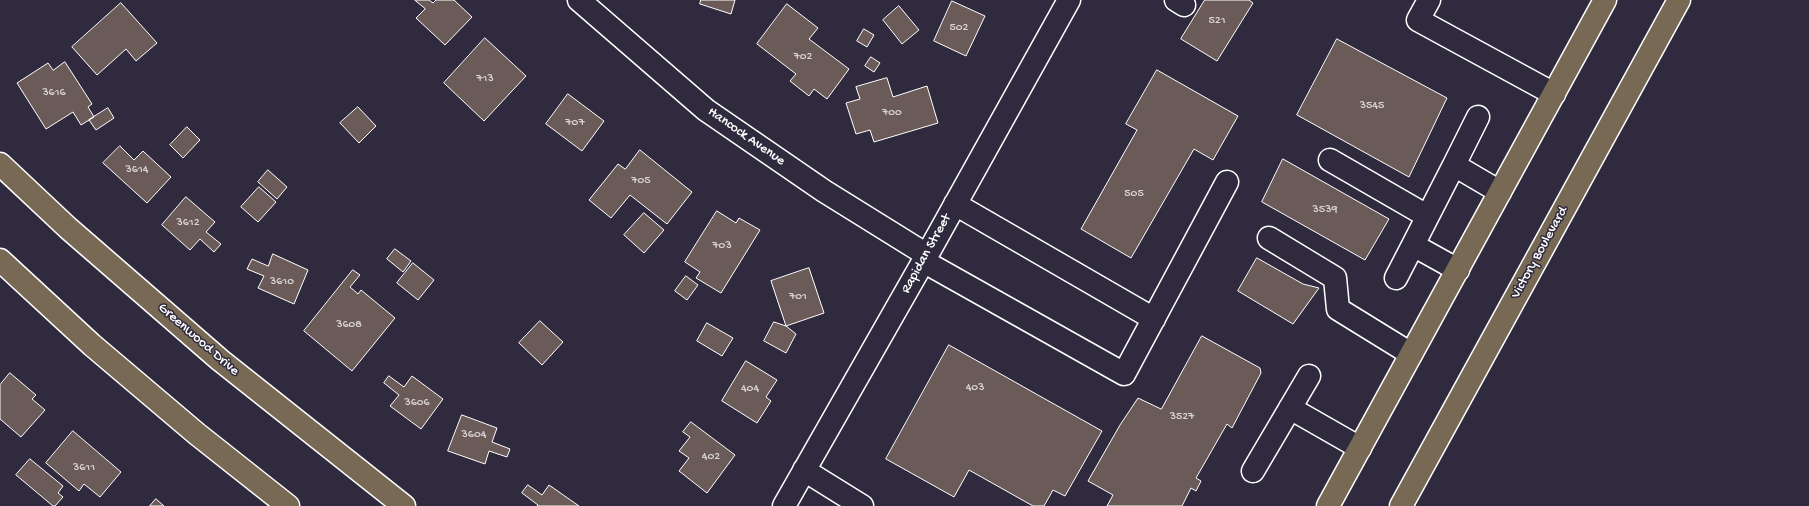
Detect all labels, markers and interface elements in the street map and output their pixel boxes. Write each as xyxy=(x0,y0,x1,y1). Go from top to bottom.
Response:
house number: 521 xyxy=(1208,14,1226,28)
house number: 502 xyxy=(949,21,969,35)
house number: 702 xyxy=(794,50,812,64)
house number: 713 xyxy=(476,72,494,86)
house number: 3616 xyxy=(42,86,66,100)
house number: 3545 xyxy=(1360,99,1384,113)
street label: Hancock Avenue xyxy=(704,104,788,170)
house number: 700 xyxy=(882,106,902,120)
house number: 707 xyxy=(565,116,585,130)
house number: 3614 xyxy=(126,163,148,177)
house number: 705 xyxy=(631,174,651,188)
house number: 505 xyxy=(1124,187,1144,201)
house number: 3539 xyxy=(1313,203,1337,217)
street label: Victory Boulevard xyxy=(1508,204,1572,302)
street label: Rapidan Street xyxy=(898,211,956,297)
house number: 3612 xyxy=(176,216,200,230)
house number: 703 xyxy=(712,239,732,253)
house number: 3610 xyxy=(270,275,294,289)
house number: 701 xyxy=(789,290,807,304)
street label: Greenwood Drive xyxy=(154,300,242,380)
house number: 3608 xyxy=(336,318,362,332)
house number: 403 xyxy=(966,381,984,395)
house number: 404 xyxy=(741,382,759,396)
house number: 3606 xyxy=(404,396,430,410)
house number: 3527 xyxy=(1170,410,1194,424)
house number: 3604 xyxy=(462,428,486,442)
house number: 402 xyxy=(702,450,720,464)
house number: 3611 xyxy=(73,461,95,475)

